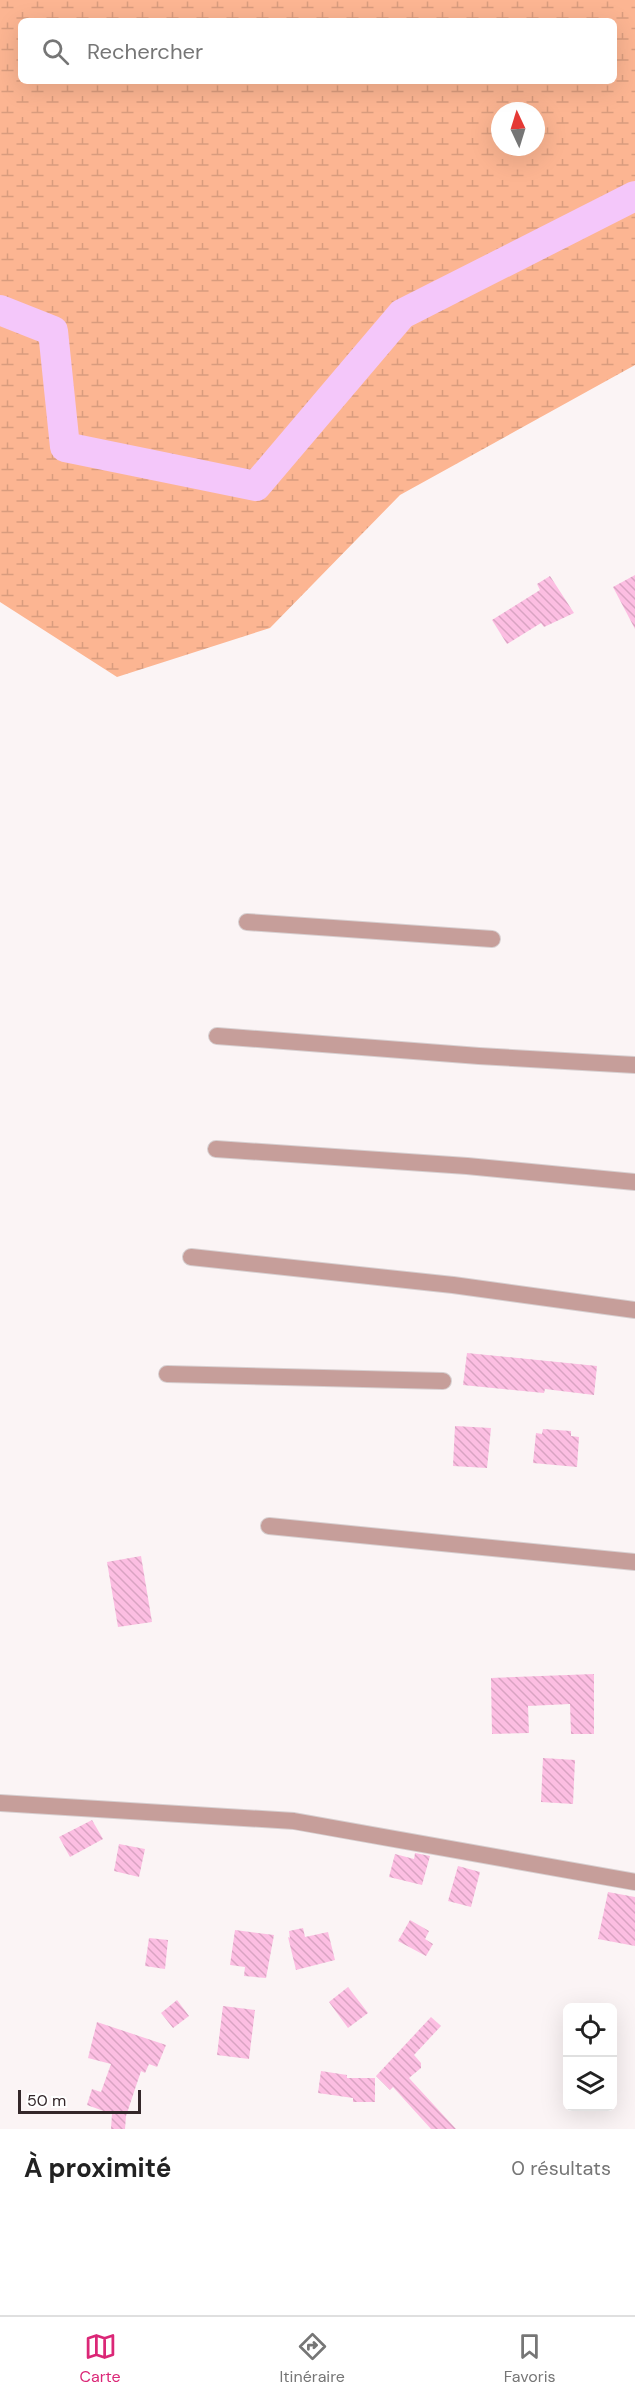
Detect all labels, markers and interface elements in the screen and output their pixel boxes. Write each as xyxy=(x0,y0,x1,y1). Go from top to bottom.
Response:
search box xyxy=(18,18,617,84)
icon: search xyxy=(39,35,72,68)
text: Rechercher xyxy=(87,37,203,66)
north arrow xyxy=(491,102,545,156)
map controls xyxy=(563,2003,617,2111)
button: locate xyxy=(563,2003,617,2057)
button: layers xyxy=(563,2057,617,2111)
scale bar xyxy=(18,2087,141,2114)
text: 50 m xyxy=(27,2090,66,2111)
text: À proximité xyxy=(24,2151,171,2185)
text: 0 résultats xyxy=(511,2155,611,2181)
tab: Carte xyxy=(79,2330,121,2387)
tab: Itinéraire xyxy=(280,2330,345,2387)
tab: Favoris xyxy=(504,2330,556,2387)

